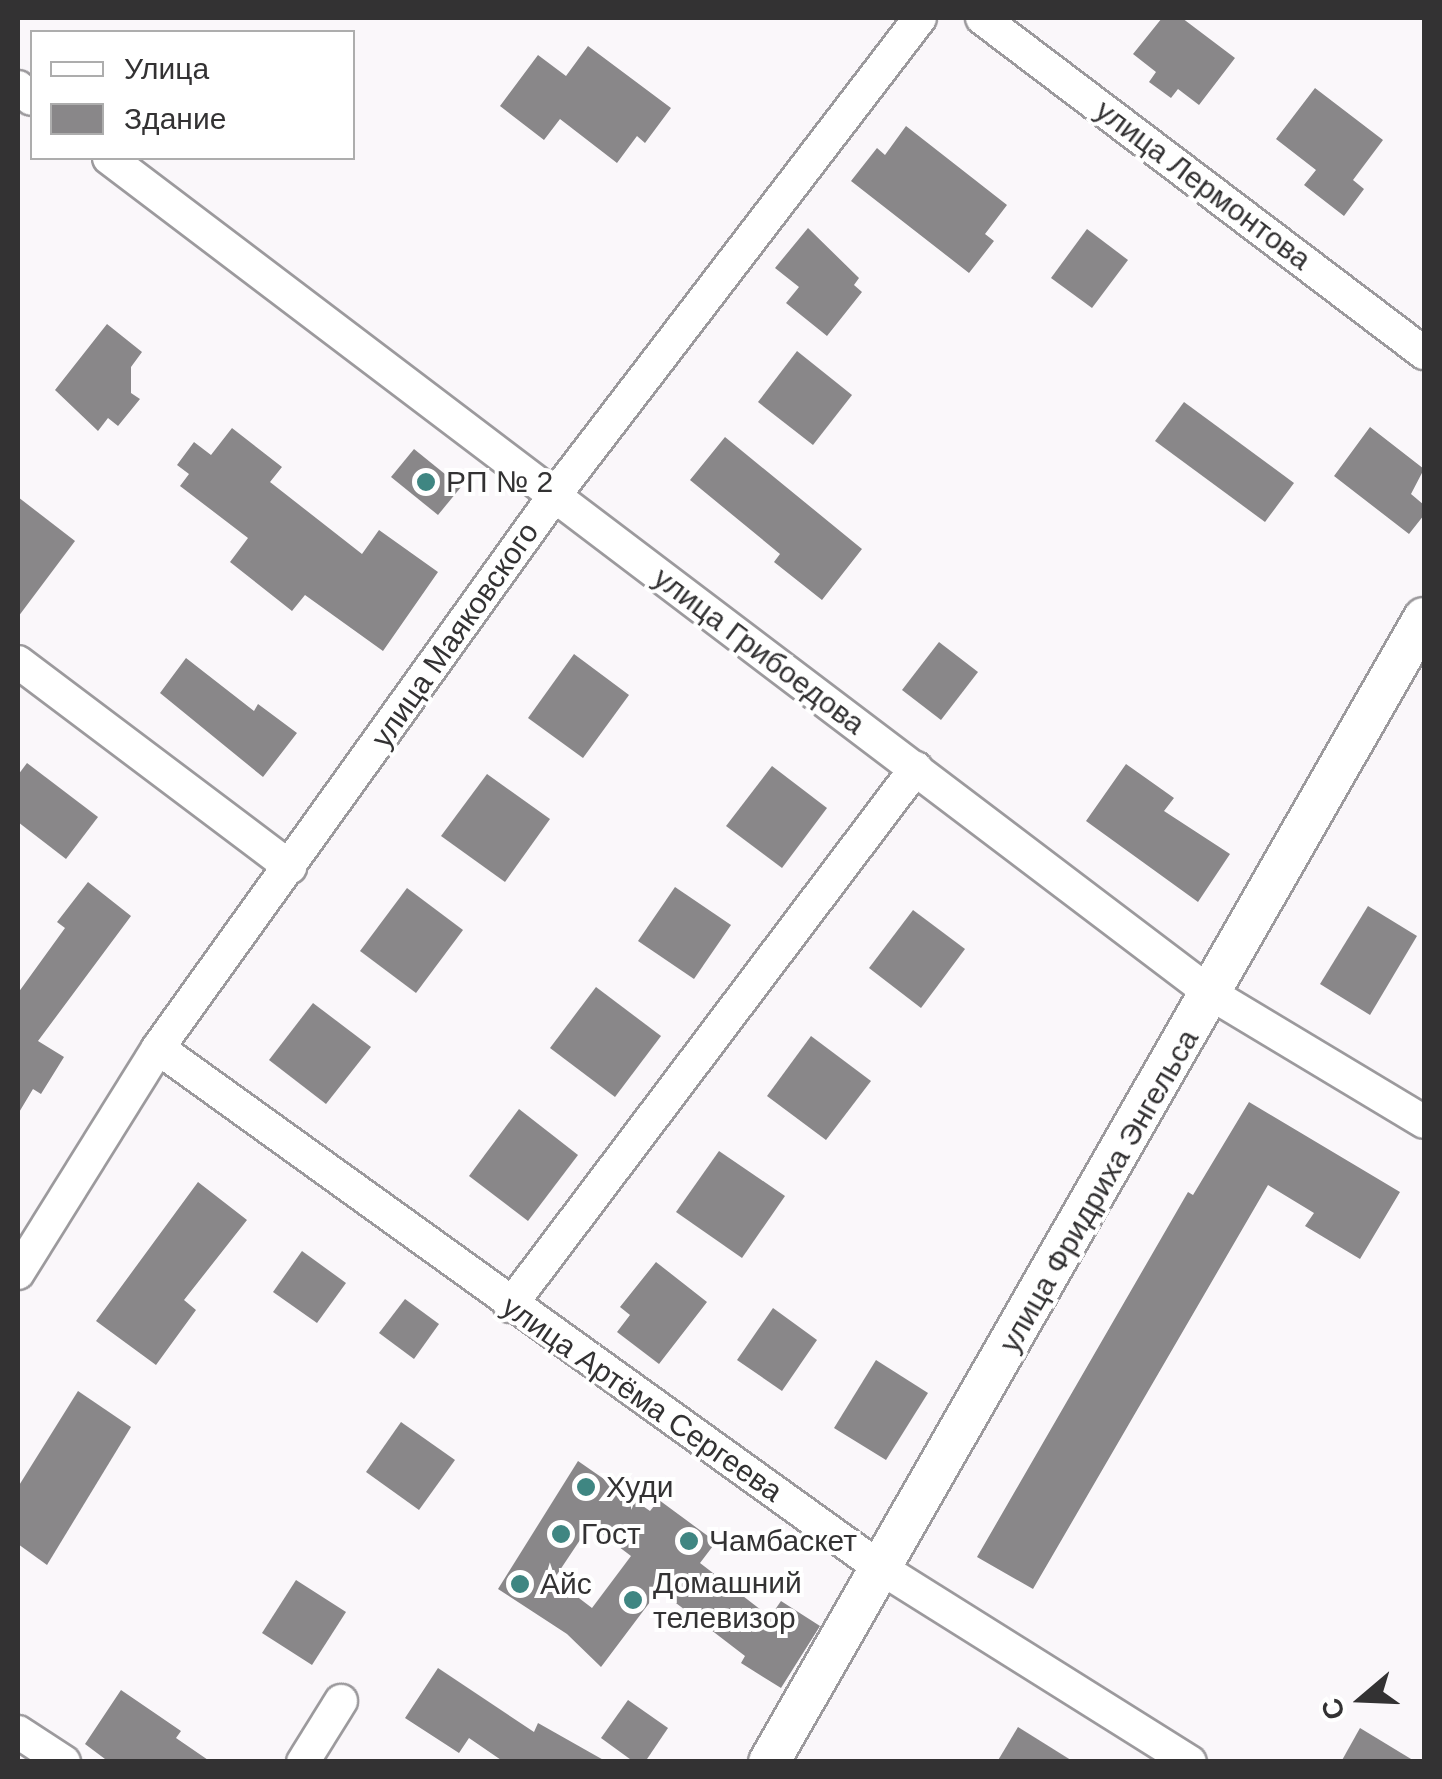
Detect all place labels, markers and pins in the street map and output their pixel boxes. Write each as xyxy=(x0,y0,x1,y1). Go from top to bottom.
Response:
place label: РП № 2 xyxy=(446,464,553,500)
marker: РП № 2 xyxy=(415,471,437,493)
place label: Худи xyxy=(606,1469,674,1505)
marker: Худи xyxy=(575,1476,597,1498)
place label: Гост xyxy=(581,1516,641,1552)
marker: Гост xyxy=(550,1523,572,1545)
place label: Чамбаскет xyxy=(709,1523,857,1559)
marker: Чамбаскет xyxy=(678,1530,700,1552)
place label: Домашний телевизор xyxy=(653,1565,802,1636)
place label: Айс xyxy=(540,1566,592,1602)
marker: Айс xyxy=(509,1573,531,1595)
marker: Домашний телевизор xyxy=(622,1589,644,1611)

